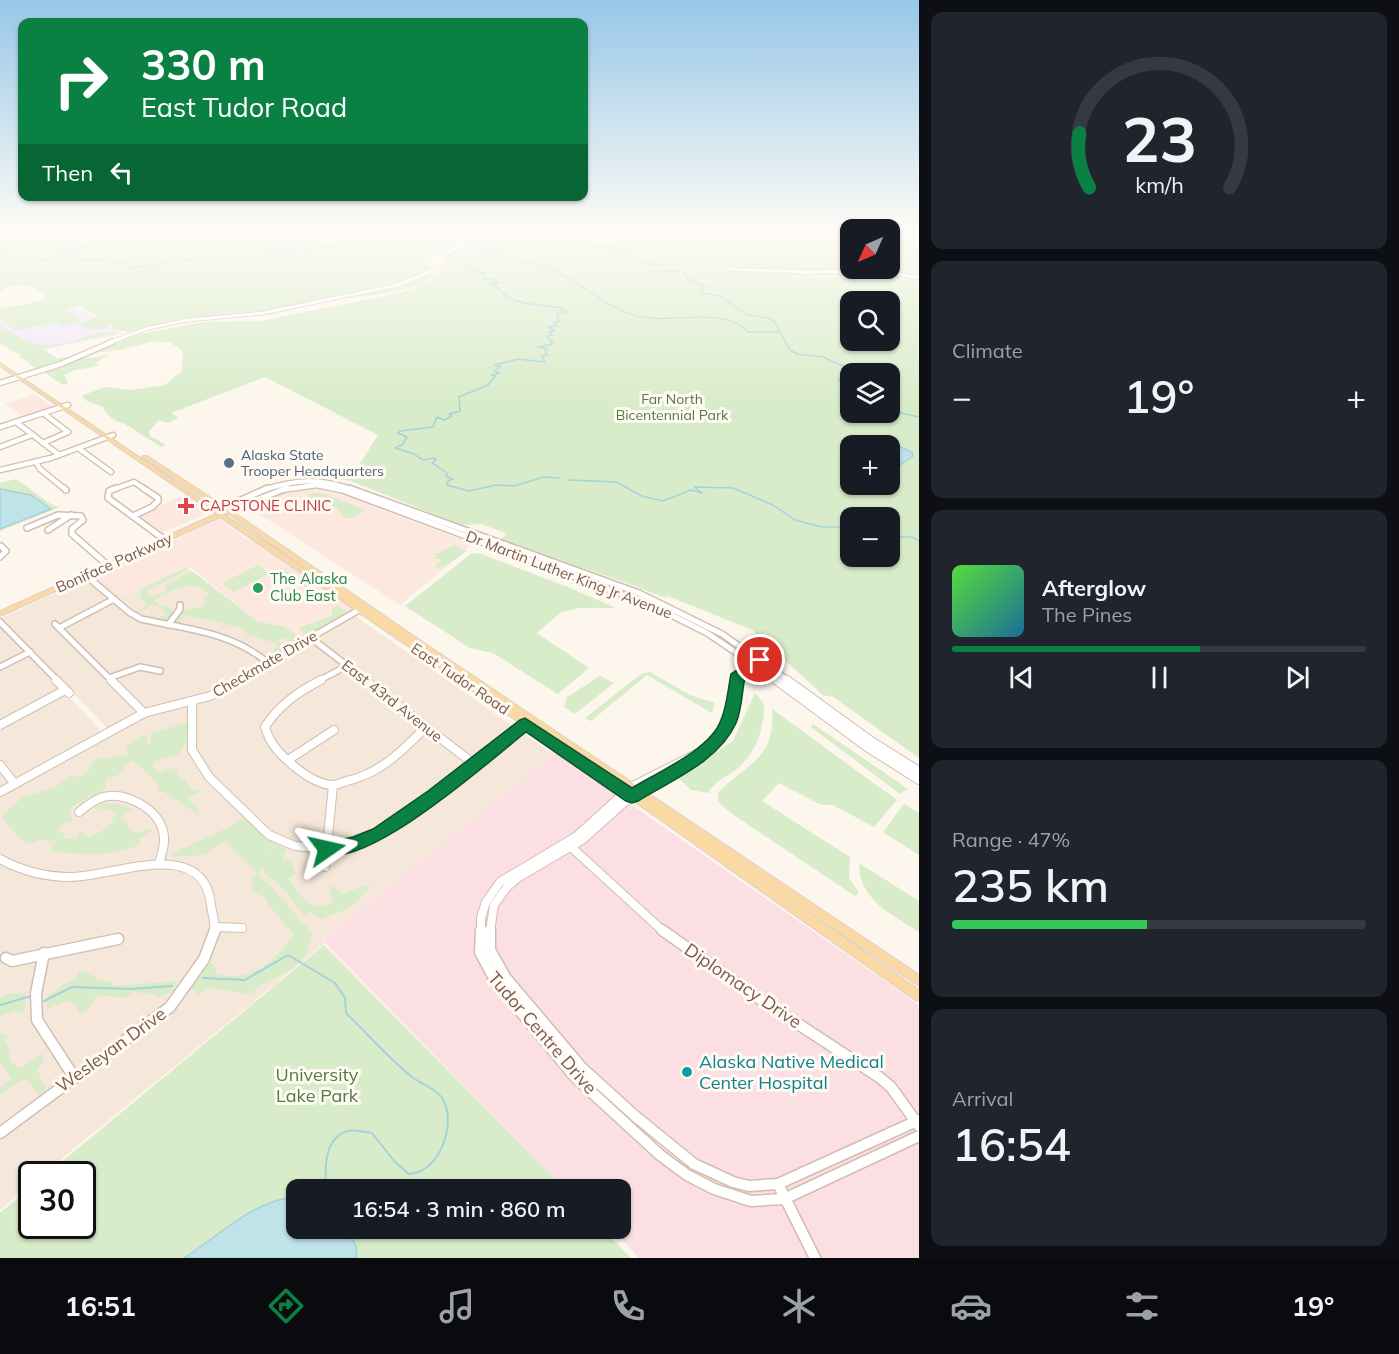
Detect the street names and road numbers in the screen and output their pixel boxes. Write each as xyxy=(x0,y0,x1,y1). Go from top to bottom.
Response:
street label: Dr Martin Luther King Jr Avenue xyxy=(463,526,675,623)
street label: Boniface Parkway xyxy=(53,528,175,597)
street label: Checkmate Drive xyxy=(209,626,321,701)
street label: East Tudor Road xyxy=(407,639,513,718)
street label: East 43rd Avenue xyxy=(338,655,447,746)
street label: Diplomacy Drive xyxy=(680,938,806,1033)
street label: Tudor Centre Drive xyxy=(483,967,602,1099)
street label: Wesleyan Drive xyxy=(51,1002,170,1097)

